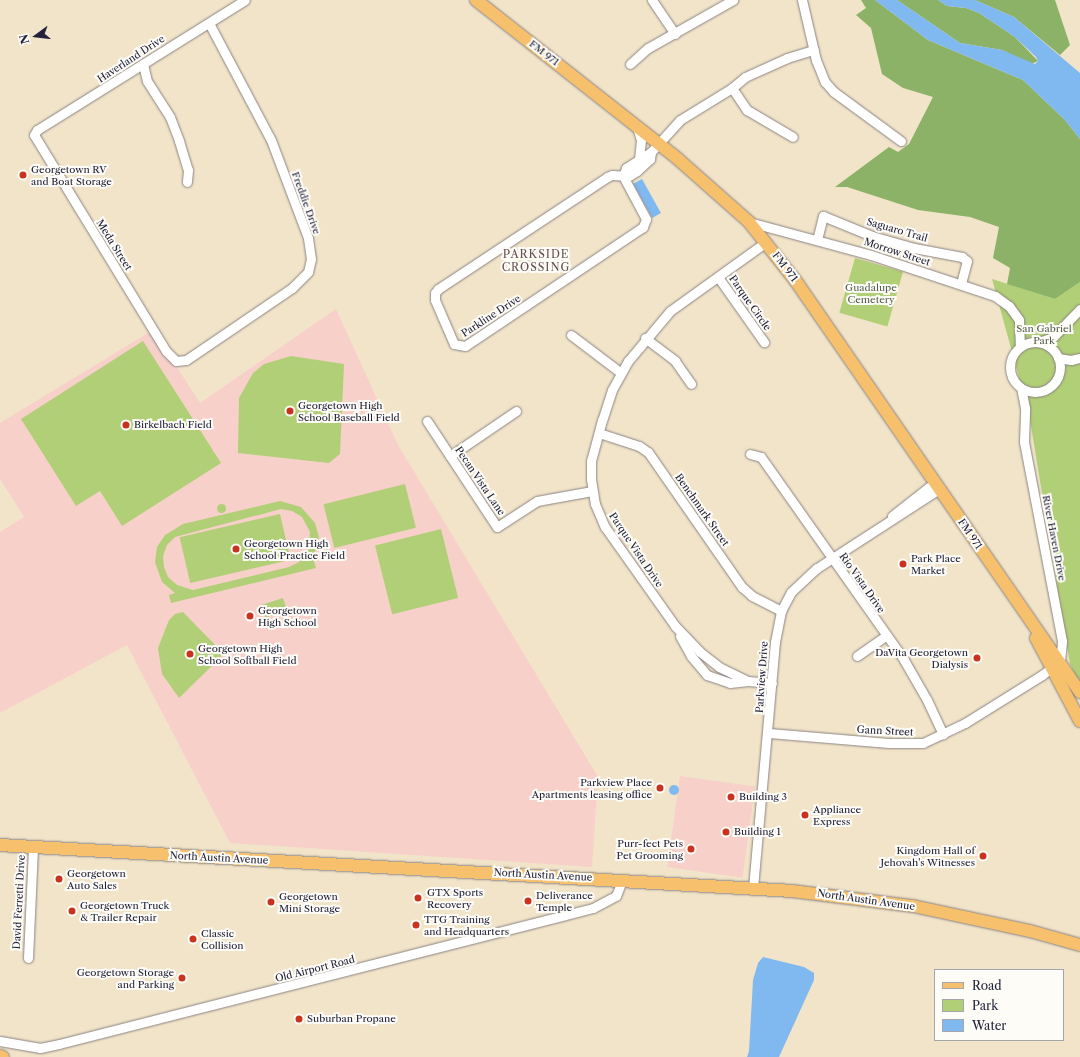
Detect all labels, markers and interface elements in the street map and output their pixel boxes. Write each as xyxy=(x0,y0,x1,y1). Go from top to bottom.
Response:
north arrow xyxy=(16,16,56,56)
text: N xyxy=(16,33,32,46)
street label: Haverland Drive xyxy=(95,33,167,85)
street label: FM 971 xyxy=(527,38,561,68)
place label: Georgetown RV and Boat Storage xyxy=(31,163,112,186)
marker: Georgetown RV and Boat Storage xyxy=(18,170,28,180)
street label: Freddie Drive xyxy=(289,170,323,236)
street label: Saguaro Trail xyxy=(865,216,929,244)
street label: Meda Street xyxy=(94,217,134,273)
street label: Morrow Street xyxy=(862,236,932,268)
district label: PARKSIDE CROSSING xyxy=(502,248,570,274)
street label: FM 971 xyxy=(770,250,800,284)
street label: Parque Circle xyxy=(726,273,774,333)
park label: Guadalupe Cemetery xyxy=(845,281,897,304)
street label: Parkline Drive xyxy=(459,292,523,340)
park label: San Gabriel Park xyxy=(1016,322,1072,346)
place label: Georgetown High School Baseball Field xyxy=(298,399,400,422)
marker: Georgetown High School Baseball Field xyxy=(285,406,295,416)
place label: Birkelbach Field xyxy=(134,419,212,431)
marker: Birkelbach Field xyxy=(121,420,131,430)
street label: Pecan Vista Lane xyxy=(452,444,508,518)
street label: Benchmark Street xyxy=(672,471,732,549)
street label: River Haven Drive xyxy=(1040,494,1068,582)
street label: Parque Vista Drive xyxy=(606,510,666,590)
street label: FM 971 xyxy=(955,516,985,552)
place label: Georgetown High School Practice Field xyxy=(244,537,345,560)
marker: Georgetown High School Practice Field xyxy=(231,544,241,554)
street label: Rio Vista Drive xyxy=(837,550,887,616)
place label: Park Place Market xyxy=(911,552,961,576)
marker: Park Place Market xyxy=(898,559,908,569)
place label: Georgetown High School xyxy=(258,604,317,628)
marker: Georgetown High School xyxy=(245,611,255,621)
street label: Parkview Drive xyxy=(753,640,771,714)
place label: Georgetown High School Softball Field xyxy=(198,642,296,666)
place label: DaVita Georgetown Dialysis xyxy=(875,646,968,670)
marker: Georgetown High School Softball Field xyxy=(185,649,195,659)
marker: DaVita Georgetown Dialysis xyxy=(971,652,983,664)
street label: Gann Street xyxy=(856,724,914,738)
place label: Parkview Place Apartments leasing office xyxy=(532,776,652,800)
marker: Parkview Place Apartments leasing office xyxy=(655,783,665,793)
place label: Building 3 xyxy=(739,791,787,803)
marker: Building 3 xyxy=(726,792,736,802)
place label: Appliance Express xyxy=(813,803,861,826)
marker: Appliance Express xyxy=(800,810,810,820)
place label: Building 1 xyxy=(734,826,781,838)
marker: Building 1 xyxy=(721,827,731,837)
place label: Purr-fect Pets Pet Grooming xyxy=(617,837,683,860)
marker: Purr-fect Pets Pet Grooming xyxy=(686,844,696,854)
place label: Kingdom Hall of Jehovah's Witnesses xyxy=(880,844,975,868)
street label: North Austin Avenue xyxy=(169,849,269,867)
marker: Kingdom Hall of Jehovah's Witnesses xyxy=(978,851,988,861)
street label: David Ferretti Drive xyxy=(11,854,27,950)
street label: North Austin Avenue xyxy=(493,866,593,884)
place label: Georgetown Auto Sales xyxy=(67,867,126,890)
marker: Georgetown Auto Sales xyxy=(54,874,64,884)
place label: GTX Sports Recovery xyxy=(427,886,483,910)
street label: North Austin Avenue xyxy=(816,887,916,913)
place label: Deliverance Temple xyxy=(536,889,593,912)
place label: Georgetown Mini Storage xyxy=(279,890,340,914)
marker: GTX Sports Recovery xyxy=(412,892,424,904)
marker: Deliverance Temple xyxy=(523,896,533,906)
marker: Georgetown Mini Storage xyxy=(266,897,276,907)
place label: Georgetown Truck & Trailer Repair xyxy=(80,899,170,922)
marker: Georgetown Truck & Trailer Repair xyxy=(67,906,77,916)
place label: TTG Training and Headquarters xyxy=(424,913,509,936)
marker: TTG Training and Headquarters xyxy=(411,920,421,930)
place label: Classic Collision xyxy=(201,927,244,950)
marker: Classic Collision xyxy=(188,934,198,944)
street label: Old Airport Road xyxy=(274,953,356,985)
place label: Georgetown Storage and Parking xyxy=(77,966,174,990)
legend xyxy=(934,969,1064,1041)
marker: Georgetown Storage and Parking xyxy=(177,973,187,983)
text: Road xyxy=(972,978,1002,993)
text: Park xyxy=(972,998,998,1013)
place label: Suburban Propane xyxy=(307,1013,396,1025)
marker: Suburban Propane xyxy=(294,1014,304,1024)
text: Water xyxy=(972,1018,1006,1033)

